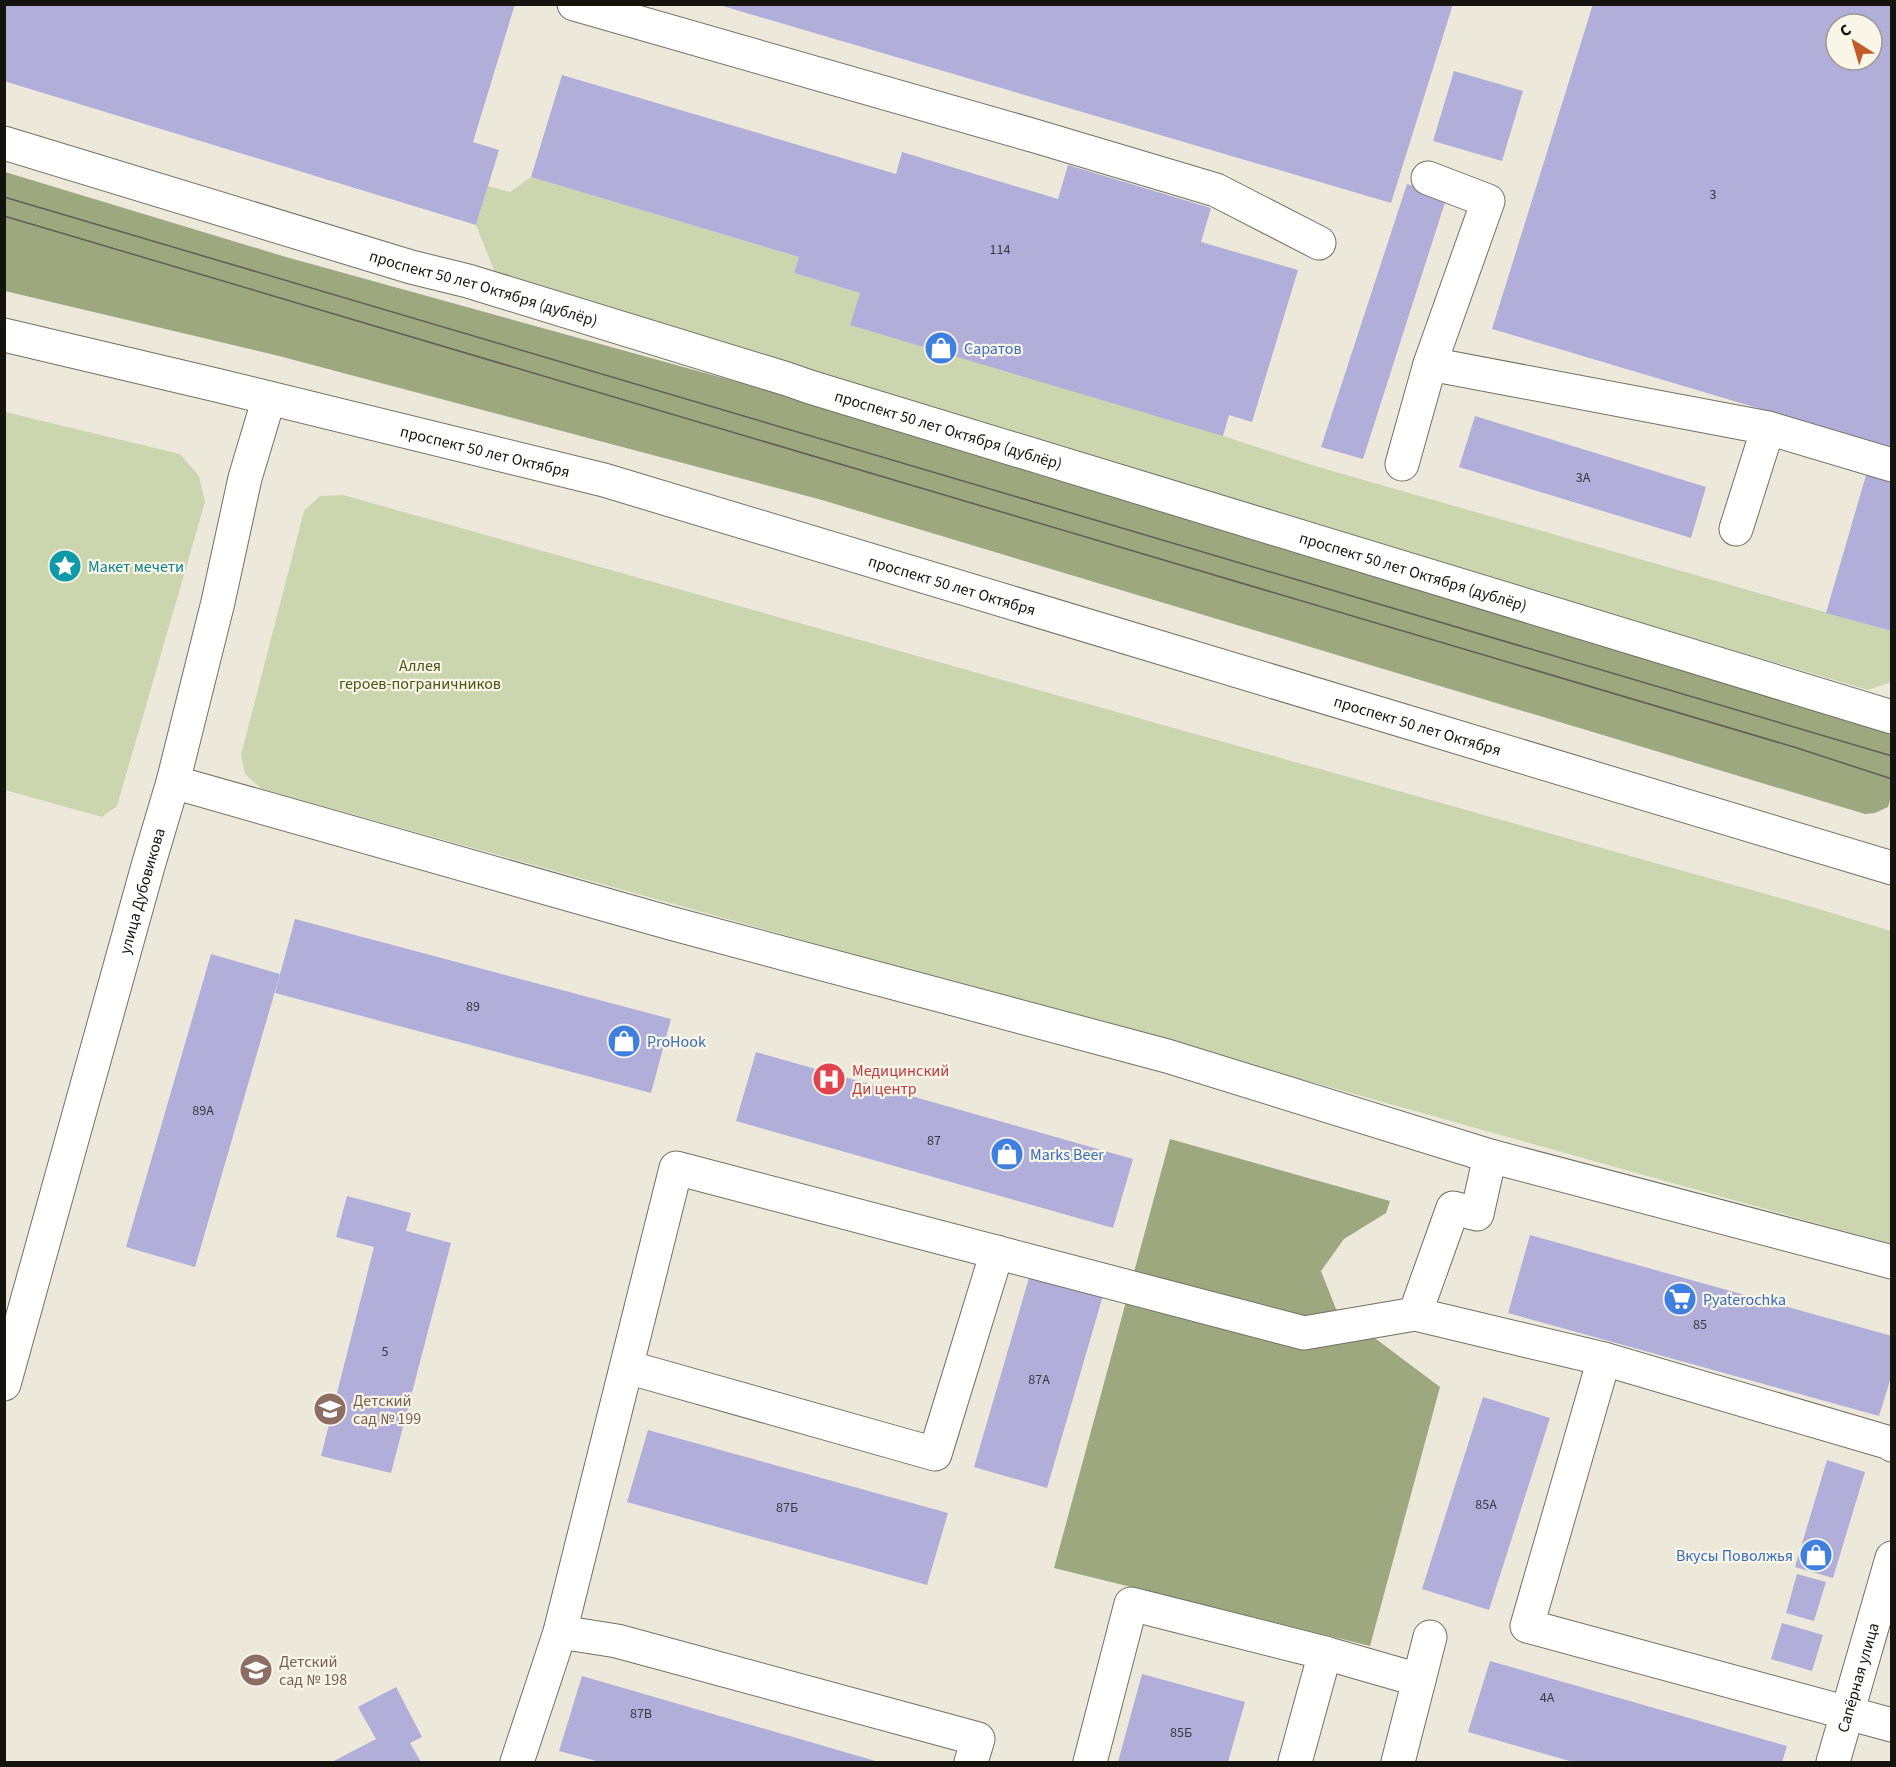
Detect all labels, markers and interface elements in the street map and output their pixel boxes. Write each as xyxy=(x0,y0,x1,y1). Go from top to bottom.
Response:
north arrow xyxy=(1824,12,1884,72)
text: С xyxy=(1835,19,1856,42)
house number: 3 xyxy=(1710,185,1717,205)
house number: 114 xyxy=(990,240,1010,260)
street label: проспект 50 лет Октября (дублёр) xyxy=(366,245,600,332)
shop icon: Саратов xyxy=(923,330,959,366)
place label: Саратов xyxy=(964,338,1022,360)
street label: проспект 50 лет Октября (дублёр) xyxy=(832,385,1065,475)
street label: проспект 50 лет Октября xyxy=(398,421,572,483)
house number: 3А xyxy=(1576,468,1591,488)
street label: проспект 50 лет Октября (дублёр) xyxy=(1297,527,1530,617)
place icon: Макет мечети xyxy=(47,548,83,584)
street label: проспект 50 лет Октября xyxy=(866,550,1038,621)
place label: Макет мечети xyxy=(88,556,184,578)
park label: Аллея героев-пограничников xyxy=(339,655,501,695)
street label: проспект 50 лет Октября xyxy=(1331,690,1504,762)
street label: улица Дубовикова xyxy=(114,825,171,957)
house number: 89 xyxy=(466,997,480,1017)
shop icon: ProHook xyxy=(606,1023,642,1059)
place label: ProHook xyxy=(647,1031,706,1053)
place label: Медицинский Ди центр xyxy=(852,1060,949,1100)
hospital icon: Медицинский Ди центр xyxy=(811,1061,847,1097)
house number: 89А xyxy=(192,1101,214,1121)
house number: 87 xyxy=(927,1131,941,1151)
shop icon: Marks Beer xyxy=(989,1136,1025,1172)
place label: Marks Beer xyxy=(1030,1144,1104,1166)
supermarket icon: Pyaterochka xyxy=(1662,1281,1698,1317)
place label: Pyaterochka xyxy=(1703,1289,1786,1311)
house number: 85 xyxy=(1693,1315,1707,1335)
house number: 5 xyxy=(382,1342,389,1362)
house number: 87А xyxy=(1028,1370,1050,1390)
place label: Детский сад № 199 xyxy=(353,1390,421,1430)
school or university icon: Детский сад № 199 xyxy=(312,1391,348,1427)
house number: 85А xyxy=(1475,1495,1497,1515)
house number: 87Б xyxy=(776,1498,798,1518)
shop icon: Вкусы Поволжья xyxy=(1798,1537,1834,1573)
place label: Вкусы Поволжья xyxy=(1676,1545,1793,1567)
street label: Сапёрная улица xyxy=(1832,1620,1885,1735)
place label: Детский сад № 198 xyxy=(279,1651,347,1691)
school or university icon: Детский сад № 198 xyxy=(238,1652,274,1688)
house number: 4А xyxy=(1540,1688,1555,1708)
house number: 87В xyxy=(630,1704,652,1724)
house number: 85Б xyxy=(1170,1723,1192,1743)

